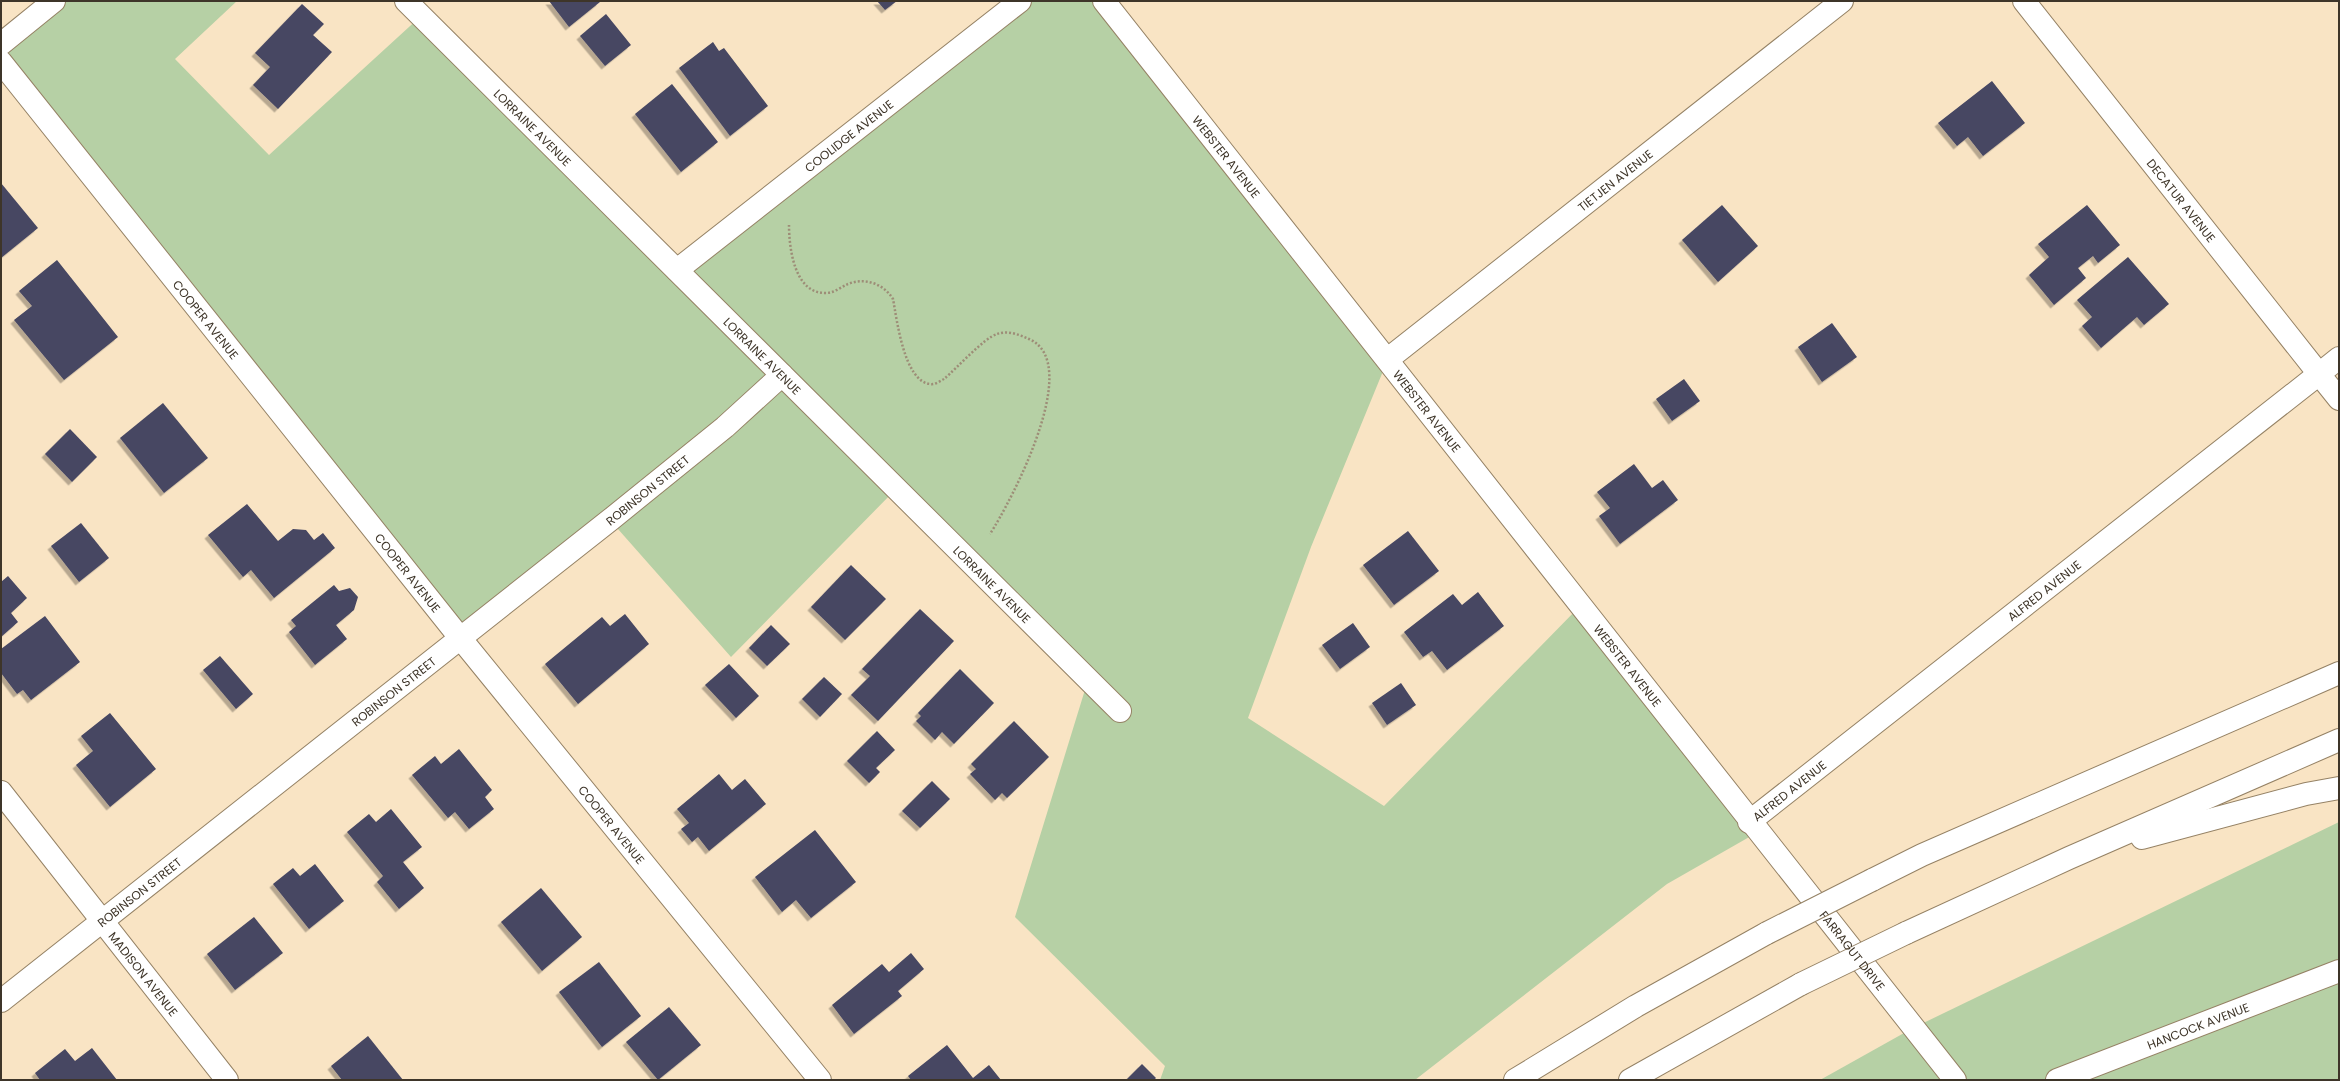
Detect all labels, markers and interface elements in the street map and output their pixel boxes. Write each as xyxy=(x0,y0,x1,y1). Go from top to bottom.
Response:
street label: LORRAINE AVENUE xyxy=(490,85,575,170)
street label: COOLIDGE AVENUE xyxy=(801,95,896,176)
street label: WEBSTER AVENUE xyxy=(1189,112,1264,201)
street label: TIETJEN AVENUE xyxy=(1574,145,1656,215)
street label: DECATUR AVENUE xyxy=(2143,155,2220,246)
street label: COOPER AVENUE xyxy=(169,276,243,362)
street label: LORRAINE AVENUE xyxy=(720,313,805,398)
street label: WEBSTER AVENUE xyxy=(1389,366,1465,456)
street label: ROBINSON STREET xyxy=(602,450,693,529)
street label: COOPER AVENUE xyxy=(371,529,445,616)
street label: LORRAINE AVENUE xyxy=(950,542,1035,627)
street label: ALFRED AVENUE xyxy=(2003,556,2084,625)
street label: WEBSTER AVENUE xyxy=(1590,621,1666,710)
street label: ROBINSON STREET xyxy=(348,652,440,730)
street label: ALFRED AVENUE xyxy=(1749,756,1830,825)
street label: COOPER AVENUE xyxy=(575,781,649,867)
street label: ROBINSON STREET xyxy=(93,853,185,931)
street label: FARRAGUT DRIVE xyxy=(1816,907,1889,994)
street label: MADISON AVENUE xyxy=(105,928,182,1020)
street label: HANCOCK AVENUE xyxy=(2144,998,2251,1053)

